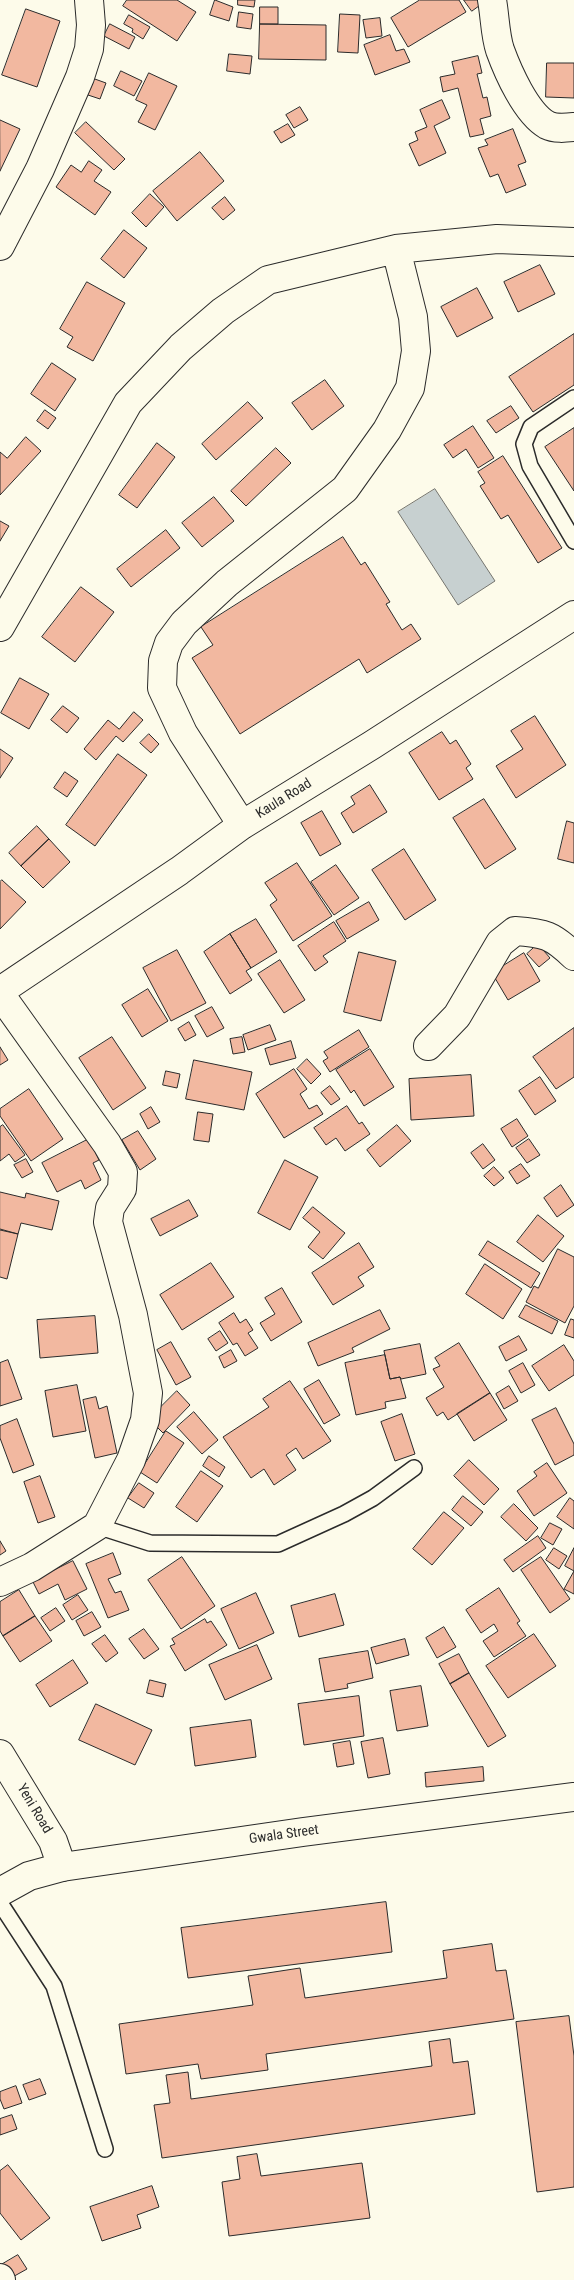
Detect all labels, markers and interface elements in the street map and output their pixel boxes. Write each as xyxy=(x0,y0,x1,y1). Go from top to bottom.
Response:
street label: Kaula Road xyxy=(253,775,315,823)
street label: Yeni Road xyxy=(13,1781,55,1837)
street label: Gwala Street xyxy=(248,1822,320,1848)

